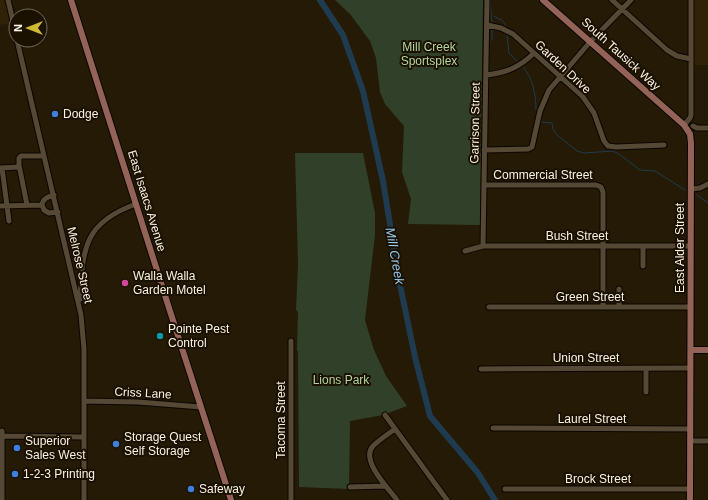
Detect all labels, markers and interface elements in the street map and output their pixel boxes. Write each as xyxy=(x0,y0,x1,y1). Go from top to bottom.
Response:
north arrow xyxy=(8,8,48,48)
street label: South Tausick Way xyxy=(579,15,663,93)
text: N xyxy=(12,24,24,32)
street label: Garden Drive xyxy=(532,38,594,97)
park label: Mill Creek Sportsplex xyxy=(401,40,457,68)
street label: Garrison Street xyxy=(467,82,483,164)
place label: Dodge xyxy=(63,107,99,121)
marker: Dodge xyxy=(50,109,60,119)
street label: East Isaacs Avenue xyxy=(125,149,169,254)
street label: Commercial Street xyxy=(493,168,593,182)
street label: East Alder Street xyxy=(673,202,687,293)
street label: Melrose Street xyxy=(64,225,96,305)
water label: Mill Creek xyxy=(383,226,408,287)
street label: Bush Street xyxy=(546,229,609,243)
place label: Walla Walla Garden Motel xyxy=(133,269,206,297)
marker: Walla Walla Garden Motel xyxy=(120,278,130,288)
street label: Green Street xyxy=(556,290,625,304)
place label: Pointe Pest Control xyxy=(168,322,230,350)
marker: Pointe Pest Control xyxy=(155,331,165,341)
street label: Union Street xyxy=(553,351,620,365)
park label: Lions Park xyxy=(313,373,370,387)
street label: Tacoma Street xyxy=(274,381,288,459)
street label: Criss Lane xyxy=(114,385,172,402)
street label: Laurel Street xyxy=(558,412,627,426)
place label: Storage Quest Self Storage xyxy=(124,430,202,458)
place label: Superior Sales West xyxy=(25,434,86,462)
marker: Storage Quest Self Storage xyxy=(111,439,121,449)
marker: Superior Sales West xyxy=(12,443,22,453)
place label: 1-2-3 Printing xyxy=(23,467,95,481)
marker: 1-2-3 Printing xyxy=(10,469,20,479)
street label: Brock Street xyxy=(565,472,632,486)
place label: Safeway xyxy=(199,482,245,496)
marker: Safeway xyxy=(186,484,196,494)

